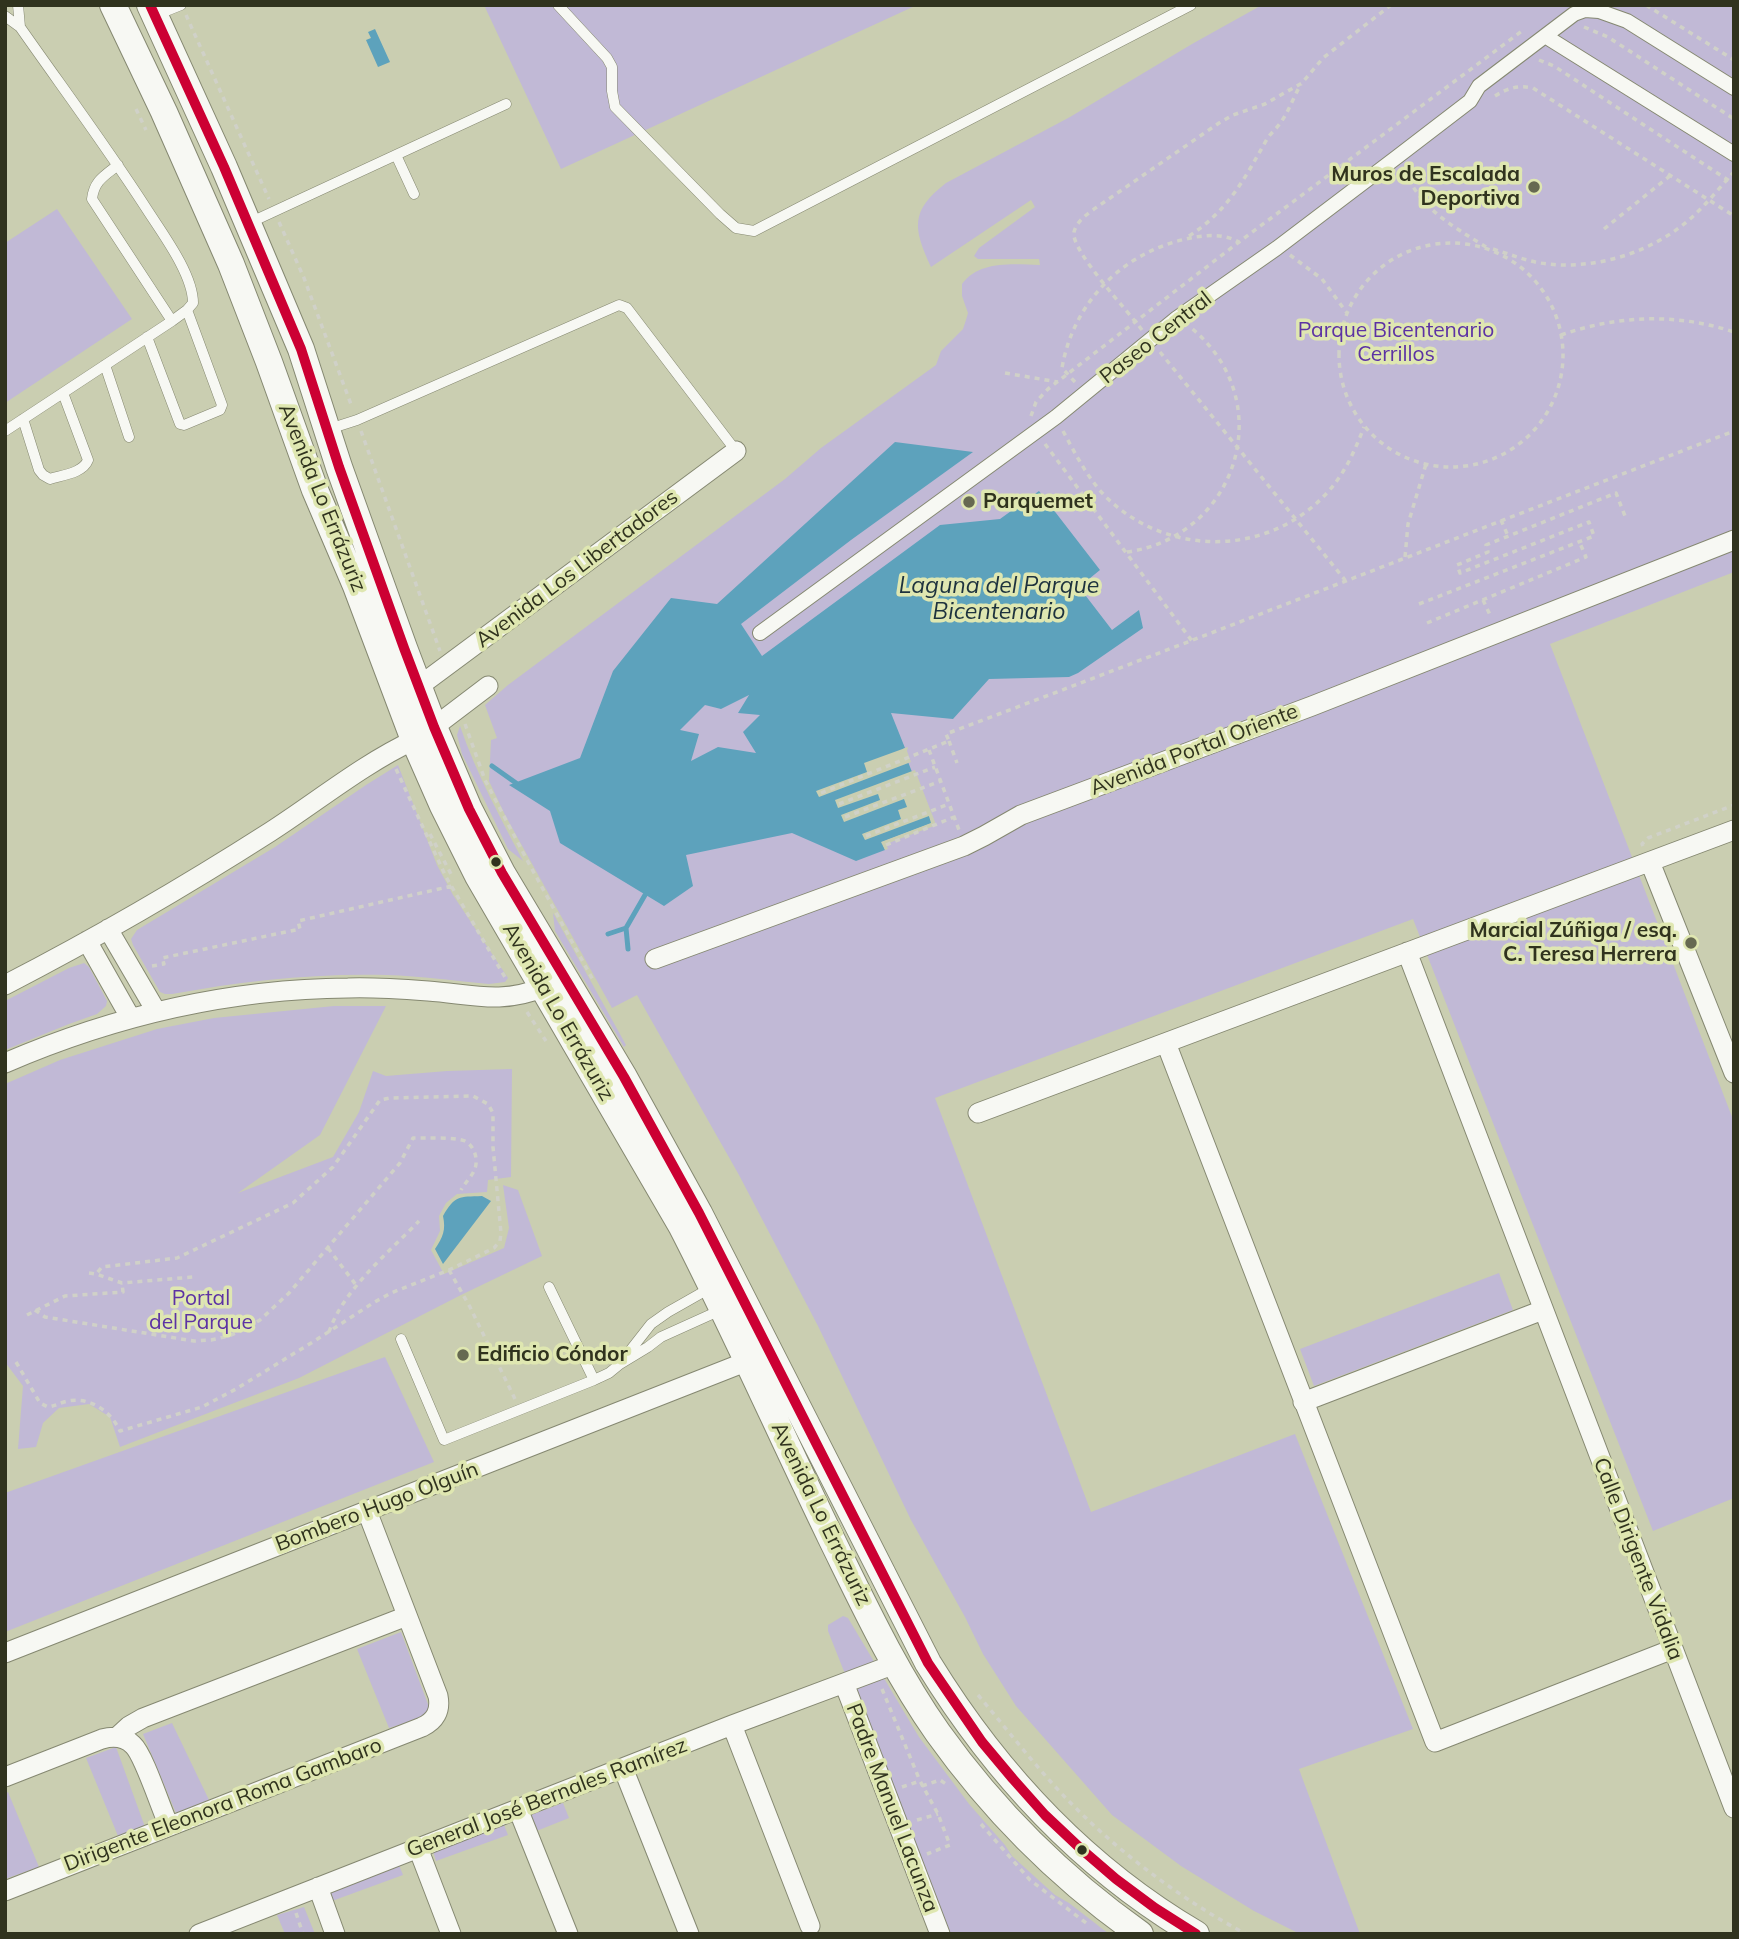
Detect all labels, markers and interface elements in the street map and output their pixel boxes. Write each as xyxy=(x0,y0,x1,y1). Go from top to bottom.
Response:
place label: Muros de Escalada Deportiva xyxy=(1331,162,1520,212)
marker: Muros de Escalada Deportiva xyxy=(1526,179,1542,195)
street label: Paseo Central xyxy=(1095,287,1217,389)
park label: Parque Bicentenario Cerrillos xyxy=(1298,318,1494,368)
street label: Avenida Lo Errázuriz xyxy=(273,400,371,596)
street label: Avenida Los Libertadores xyxy=(471,485,683,653)
place label: Parquemet xyxy=(983,489,1093,515)
marker: Parquemet xyxy=(961,494,977,510)
water label: Laguna del Parque Bicentenario xyxy=(899,572,1099,626)
street label: Avenida Portal Oriente xyxy=(1087,699,1301,801)
unlabelled marker xyxy=(489,855,503,869)
place label: Marcial Zúñiga / esq. C. Teresa Herrera xyxy=(1470,918,1677,968)
street label: Avenida Lo Errázuriz xyxy=(497,919,619,1105)
marker: Marcial Zúñiga / esq. C. Teresa Herrera xyxy=(1683,935,1699,951)
park label: Portal del Parque xyxy=(149,1286,253,1336)
place label: Edificio Cóndor xyxy=(477,1342,628,1368)
marker: Edificio Cóndor xyxy=(455,1347,471,1363)
street label: Avenida Lo Errázuriz xyxy=(766,1418,876,1610)
street label: Calle Dirigente Vidalia xyxy=(1588,1454,1688,1664)
street label: Bombero Hugo Olguín xyxy=(272,1457,482,1557)
street label: Padre Manuel Lacunza xyxy=(840,1700,944,1916)
street label: Dirigente Eleonora Roma Gambaro xyxy=(61,1733,385,1877)
street label: General José Bernales Ramírez xyxy=(403,1733,691,1863)
unlabelled marker xyxy=(1075,1843,1089,1857)

